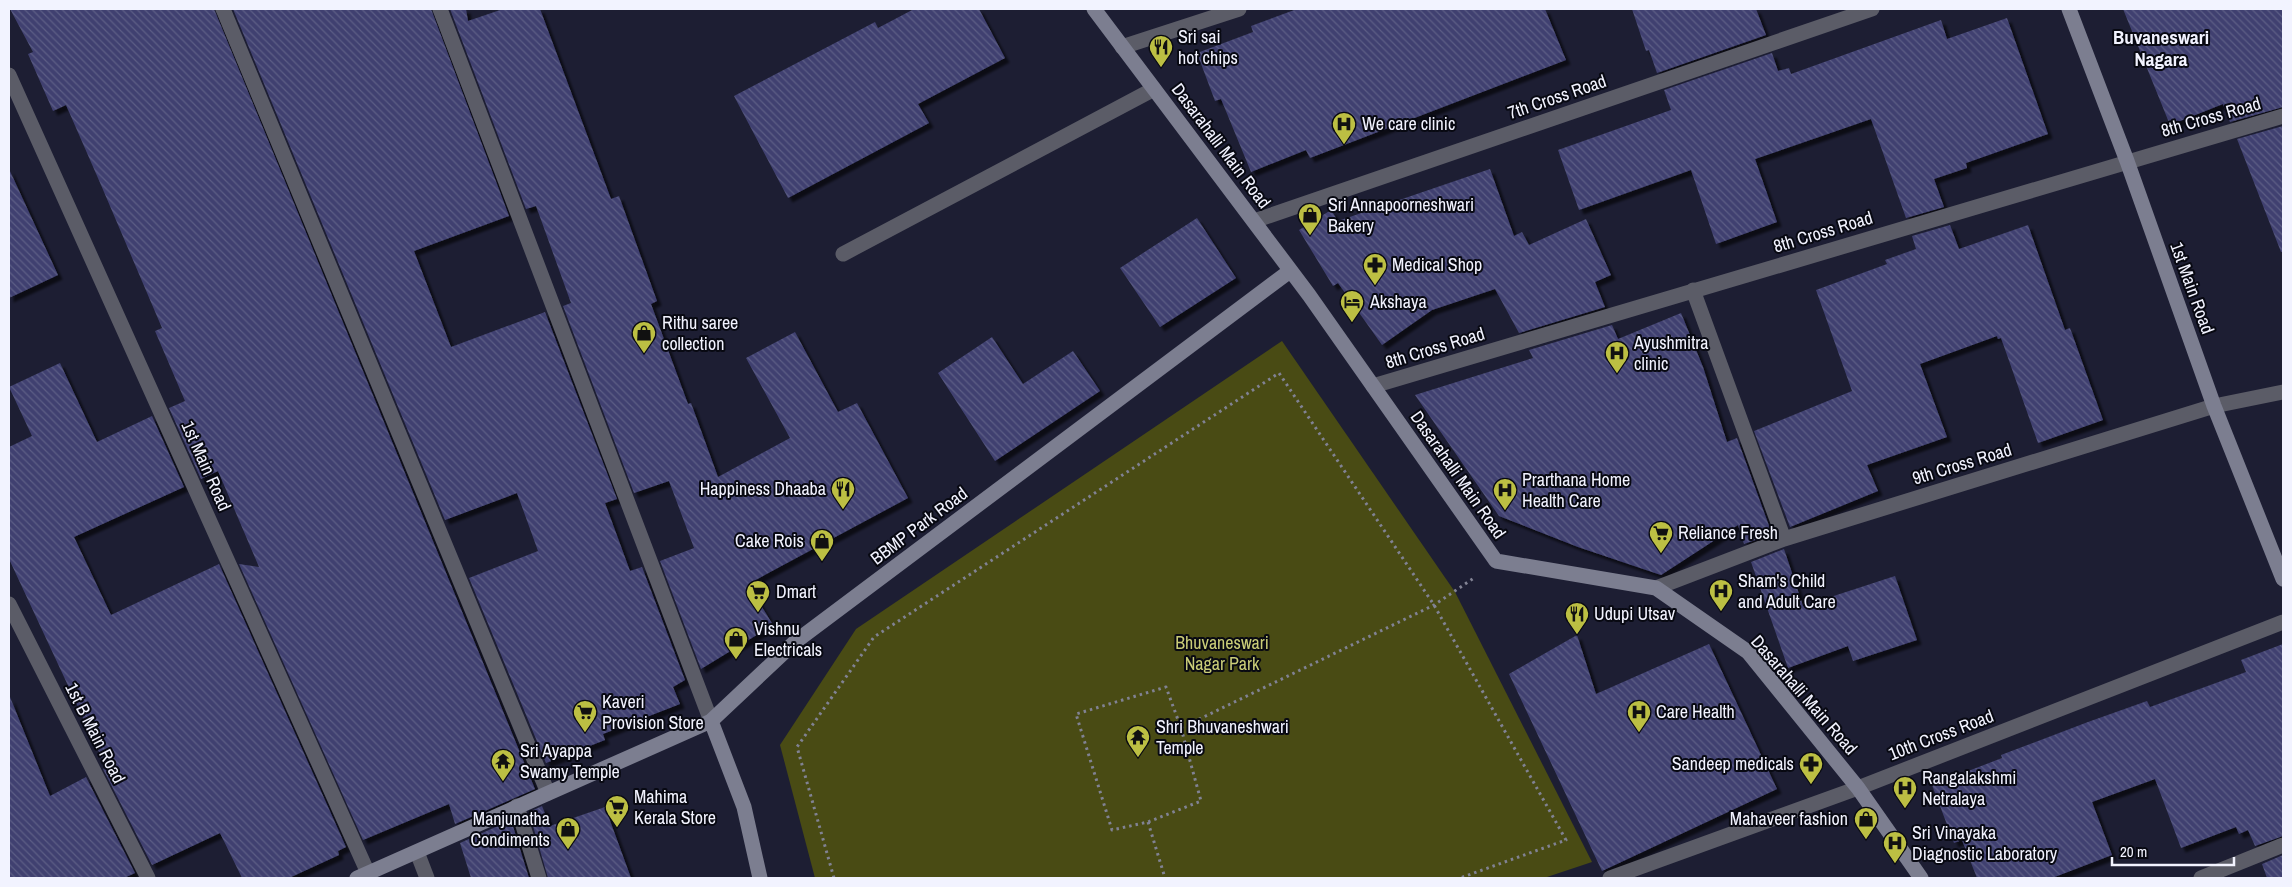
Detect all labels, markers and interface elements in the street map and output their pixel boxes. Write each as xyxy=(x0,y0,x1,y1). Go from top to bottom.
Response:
place label: Sri sai hot chips xyxy=(1178,24,1238,70)
district label: Buvaneswari Nagara xyxy=(2113,24,2209,72)
restaurant icon: Sri sai hot chips xyxy=(1148,34,1174,68)
street label: 7th Cross Road xyxy=(1504,68,1609,125)
street label: Dasarahalli Main Road xyxy=(1166,78,1277,214)
street label: 8th Cross Road xyxy=(2158,90,2264,143)
hospital icon: We care clinic xyxy=(1331,111,1357,145)
place label: We care clinic xyxy=(1362,111,1455,136)
place label: Sri Annapoorneshwari Bakery xyxy=(1328,192,1474,238)
shop icon: Sri Annapoorneshwari Bakery xyxy=(1297,202,1323,236)
street label: 8th Cross Road xyxy=(1770,205,1876,258)
street label: 1st Main Road xyxy=(2164,238,2221,337)
pharmacy icon: Medical Shop xyxy=(1362,252,1388,286)
place label: Medical Shop xyxy=(1392,252,1482,277)
hotel icon: Akshaya xyxy=(1339,289,1365,323)
place label: Akshaya xyxy=(1369,289,1427,314)
place label: Rithu saree collection xyxy=(662,310,738,356)
shop icon: Rithu saree collection xyxy=(631,320,657,354)
street label: 8th Cross Road xyxy=(1382,321,1488,374)
place label: Ayushmitra clinic xyxy=(1633,330,1708,376)
hospital icon: Ayushmitra clinic xyxy=(1604,340,1630,374)
street label: Dasarahalli Main Road xyxy=(1405,406,1512,544)
street label: 1st Main Road xyxy=(176,417,237,515)
street label: 9th Cross Road xyxy=(1909,437,2015,490)
place label: Prarthana Home Health Care xyxy=(1522,467,1630,513)
place label: Happiness Dhaaba xyxy=(700,476,826,501)
restaurant icon: Happiness Dhaaba xyxy=(830,476,856,510)
hospital icon: Prarthana Home Health Care xyxy=(1492,477,1518,511)
street label: BBMP Park Road xyxy=(865,481,972,570)
supermarket icon: Reliance Fresh xyxy=(1648,520,1674,554)
place label: Reliance Fresh xyxy=(1678,520,1778,545)
place label: Cake Rois xyxy=(735,528,804,553)
shop icon: Cake Rois xyxy=(809,528,835,562)
place label: Sham's Child and Adult Care xyxy=(1738,568,1836,614)
hospital icon: Sham's Child and Adult Care xyxy=(1708,578,1734,612)
supermarket icon: Dmart xyxy=(745,579,771,613)
place label: Dmart xyxy=(776,579,816,604)
restaurant icon: Udupi Utsav xyxy=(1564,601,1590,635)
place label: Udupi Utsav xyxy=(1594,601,1676,626)
place label: Vishnu Electricals xyxy=(754,616,822,662)
shop icon: Vishnu Electricals xyxy=(723,626,749,660)
park label: Bhuvaneswari Nagar Park xyxy=(1175,630,1269,676)
street label: Dasarahalli Main Road xyxy=(1745,630,1863,760)
street label: 1st B Main Road xyxy=(59,678,132,787)
place label: Kaveri Provision Store xyxy=(602,689,704,735)
supermarket icon: Kaveri Provision Store xyxy=(572,699,598,733)
hospital icon: Care Health xyxy=(1626,699,1652,733)
place label: Care Health xyxy=(1656,699,1735,724)
street label: 10th Cross Road xyxy=(1885,703,1997,766)
place label: Shri Bhuvaneshwari Temple xyxy=(1156,714,1289,760)
temple icon: Shri Bhuvaneshwari Temple xyxy=(1125,724,1151,758)
place label: Sri Ayappa Swamy Temple xyxy=(520,738,620,784)
temple icon: Sri Ayappa Swamy Temple xyxy=(490,748,516,782)
place label: Sandeep medicals xyxy=(1672,751,1794,776)
pharmacy icon: Sandeep medicals xyxy=(1798,751,1824,785)
place label: Rangalakshmi Netralaya xyxy=(1922,765,2016,811)
hospital icon: Rangalakshmi Netralaya xyxy=(1892,775,1918,809)
place label: Mahima Kerala Store xyxy=(634,784,716,830)
supermarket icon: Mahima Kerala Store xyxy=(604,794,630,828)
place label: Manjunatha Condiments xyxy=(470,806,550,852)
place label: Mahaveer fashion xyxy=(1730,806,1848,831)
shop icon: Mahaveer fashion xyxy=(1853,806,1879,840)
shop icon: Manjunatha Condiments xyxy=(555,816,581,850)
place label: Sri Vinayaka Diagnostic Laboratory xyxy=(1912,820,2058,866)
hospital icon: Sri Vinayaka Diagnostic Laboratory xyxy=(1882,830,1908,864)
scale bar xyxy=(2112,834,2234,866)
text: 20 m xyxy=(2120,841,2147,862)

